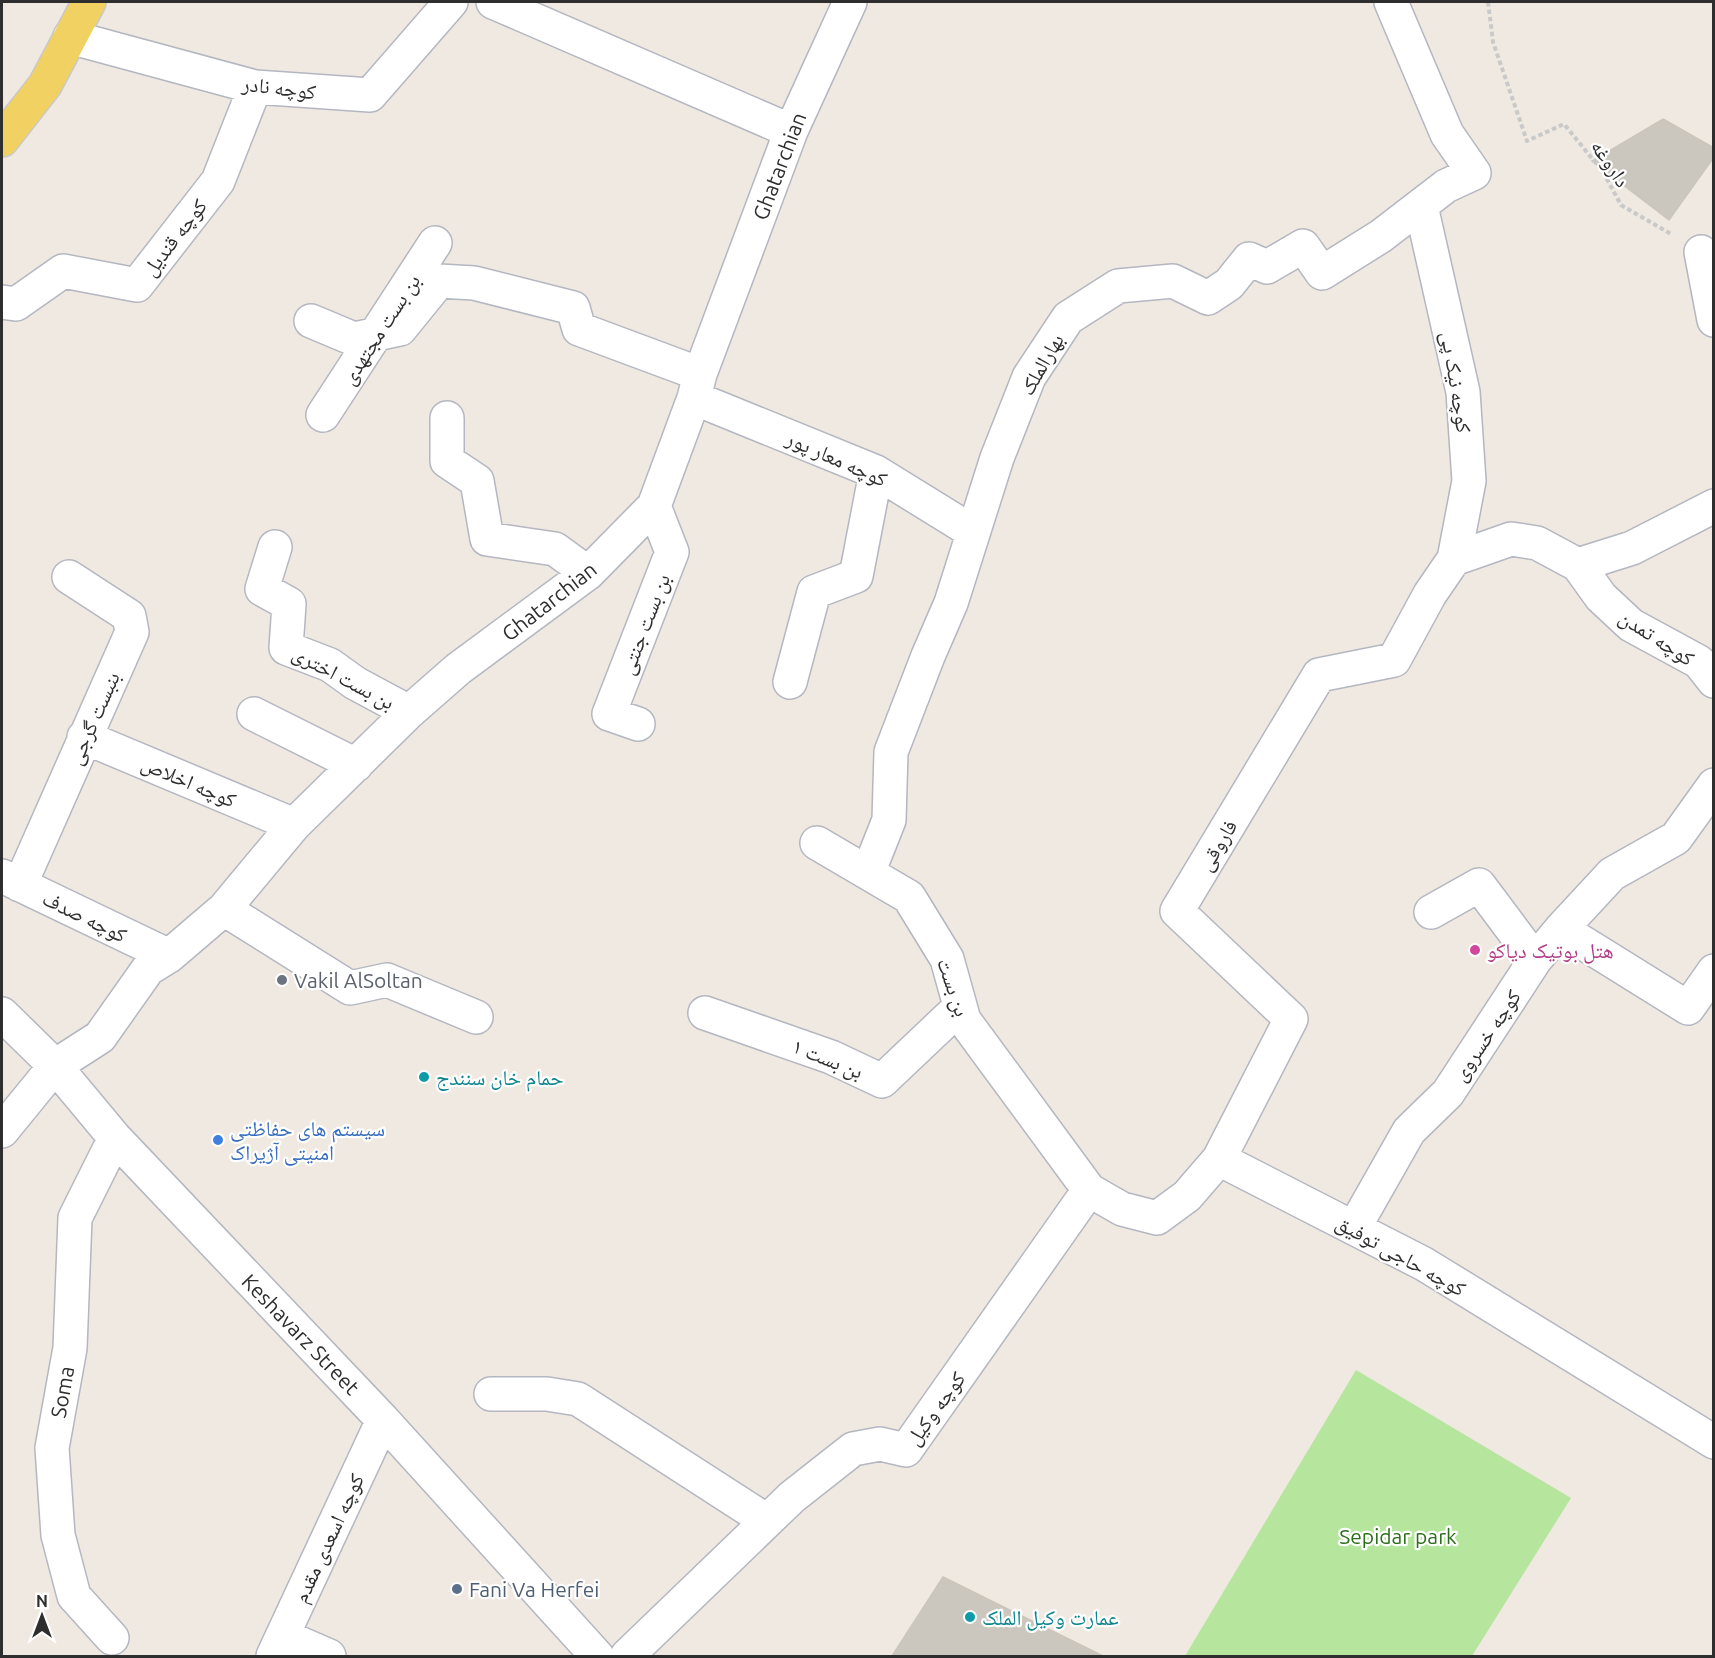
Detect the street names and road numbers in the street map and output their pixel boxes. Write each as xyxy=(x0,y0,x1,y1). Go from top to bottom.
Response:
street label: کوچه نادر xyxy=(240,70,318,104)
street label: Ghatarchian xyxy=(747,109,811,223)
street label: داروغه xyxy=(1587,135,1635,191)
street label: کوچه قندیل xyxy=(137,194,213,281)
street label: بن بست مجتهدی xyxy=(335,269,426,390)
street label: بهارالملک xyxy=(1014,329,1069,399)
street label: کوچه نیک پی xyxy=(1435,330,1477,435)
street label: کوچه معار پور xyxy=(781,425,891,492)
street label: Ghatarchian xyxy=(497,557,601,645)
street label: بن بست جنتی xyxy=(614,570,676,679)
street label: کوچه تمدن xyxy=(1615,604,1699,671)
street label: بن بست اختری xyxy=(288,640,399,716)
street label: بنبست گرجی xyxy=(62,668,126,769)
street label: کوچه اخلاص xyxy=(137,750,240,814)
street label: فاروقی xyxy=(1192,815,1243,876)
street label: کوچه صدف xyxy=(39,885,131,947)
street label: بن بست xyxy=(931,955,975,1020)
street label: کوچه خسروی xyxy=(1447,985,1526,1086)
street label: بن بست ۱ xyxy=(788,1033,867,1085)
street label: کوچه حاجی توفیق xyxy=(1331,1210,1470,1302)
street label: Keshavarz Street xyxy=(237,1269,365,1399)
street label: Soma xyxy=(46,1364,78,1420)
street label: کوچه وکیل xyxy=(900,1366,971,1450)
street label: کوچه اسعدی مقدم xyxy=(288,1470,371,1608)

